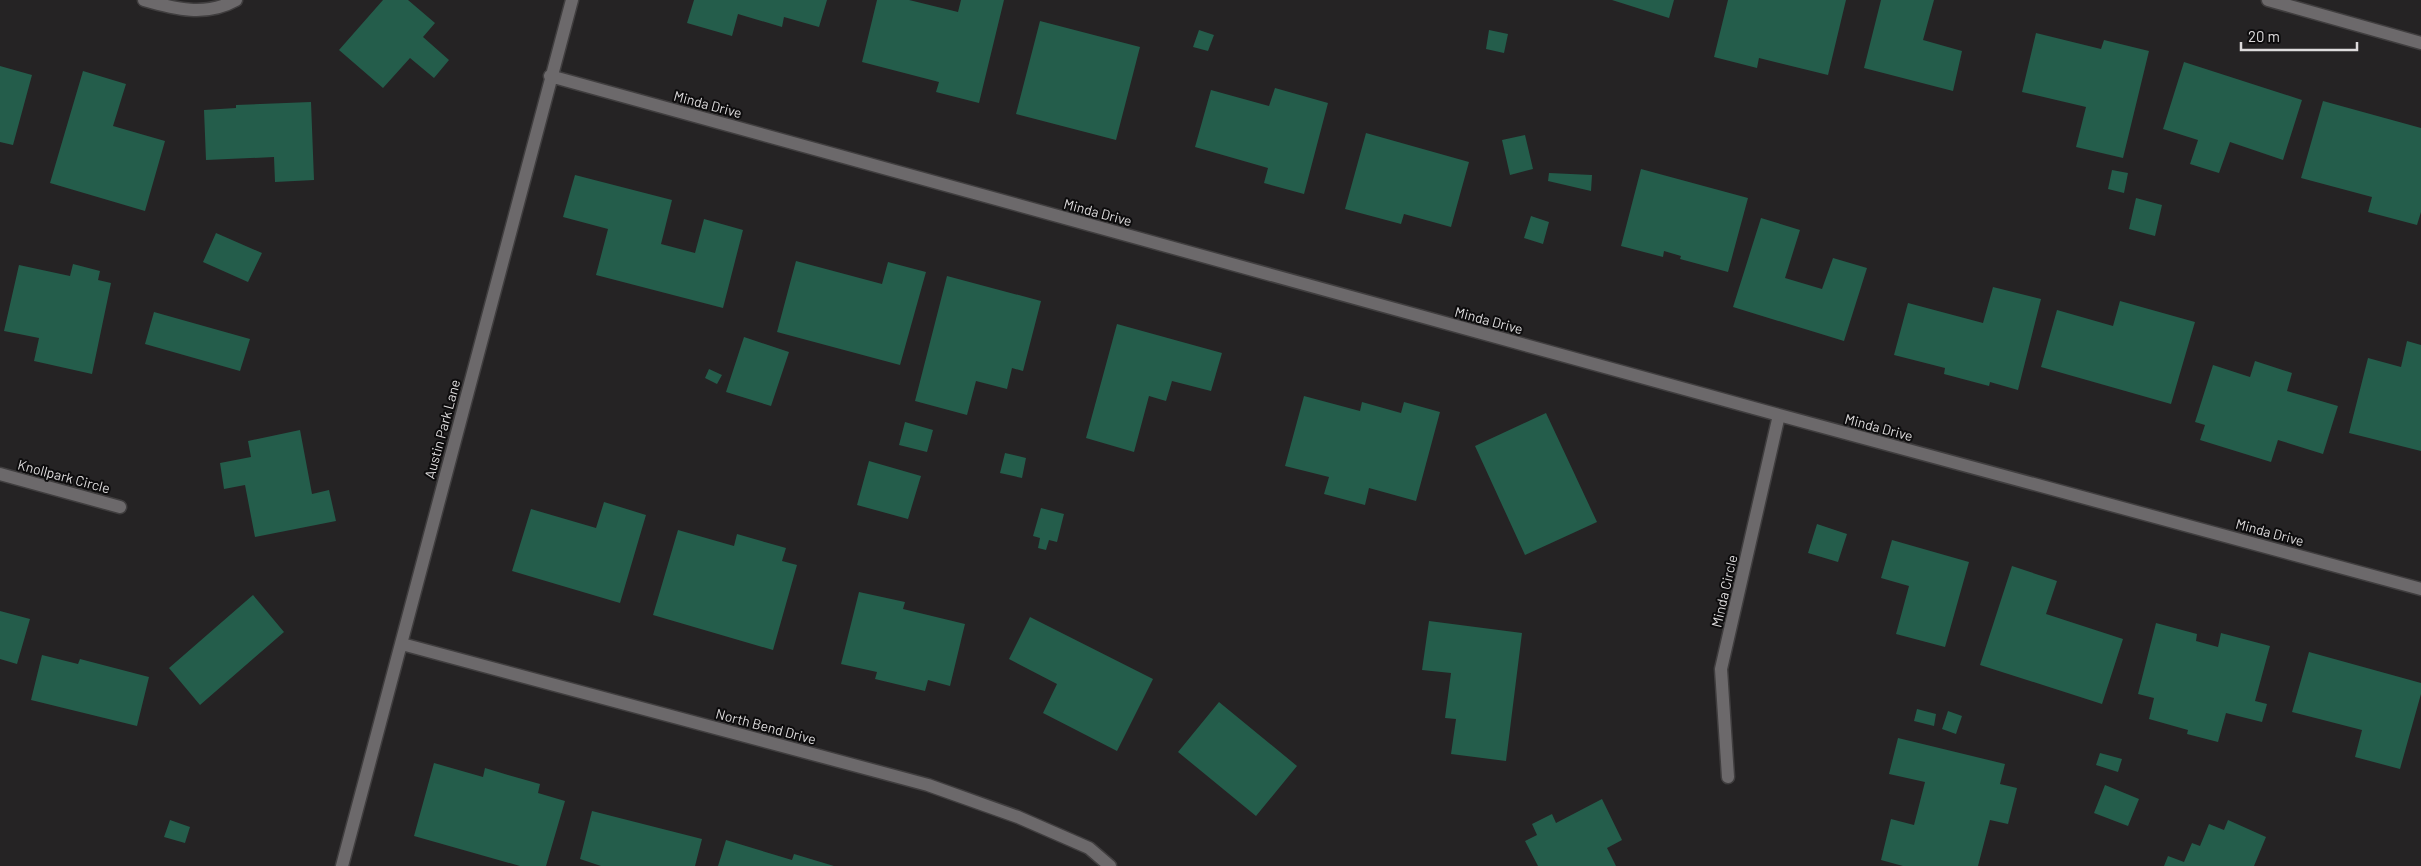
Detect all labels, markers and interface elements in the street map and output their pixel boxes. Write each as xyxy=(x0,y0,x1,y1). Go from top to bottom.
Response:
scale bar xyxy=(2241,20,2357,52)
text: 20 m xyxy=(2248,27,2280,45)
street label: Minda Drive xyxy=(672,87,744,121)
street label: Minda Drive xyxy=(1062,195,1134,229)
street label: Minda Drive xyxy=(1453,303,1525,337)
street label: Austin Park Lane xyxy=(421,378,463,480)
street label: Minda Drive xyxy=(1843,410,1915,444)
street label: Knollpark Circle xyxy=(16,456,112,496)
street label: Minda Drive xyxy=(2234,515,2306,549)
street label: Minda Circle xyxy=(1707,553,1741,629)
street label: North Bend Drive xyxy=(714,704,818,748)

